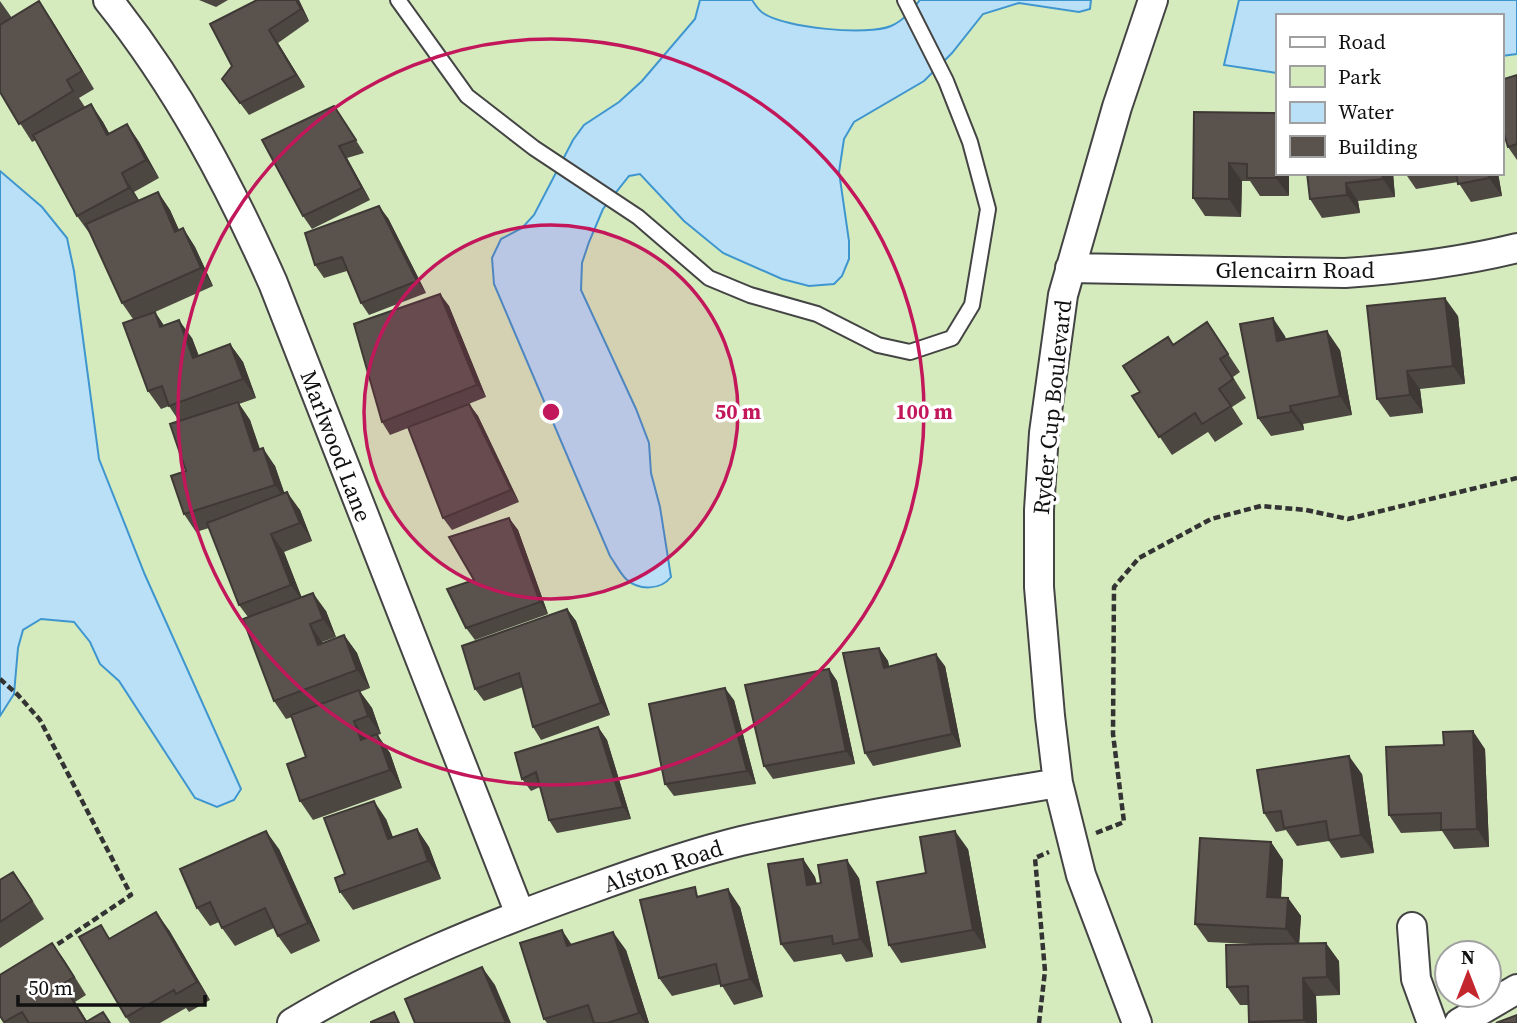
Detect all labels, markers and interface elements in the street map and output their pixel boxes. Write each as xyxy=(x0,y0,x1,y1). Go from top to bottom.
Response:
legend xyxy=(1276,14,1503,175)
text: Road xyxy=(1338,27,1386,56)
text: Park xyxy=(1338,62,1382,91)
text: Water xyxy=(1338,97,1394,126)
text: Building xyxy=(1338,132,1417,161)
street label: Glencairn Road xyxy=(1215,254,1375,286)
street label: Ryder Cup Boulevard xyxy=(1025,298,1079,516)
street label: Marlwood Lane xyxy=(292,366,380,526)
text: 50 m xyxy=(715,397,761,426)
text: 100 m xyxy=(895,397,953,426)
centre of rings xyxy=(539,400,563,424)
street label: Alston Road xyxy=(599,832,727,900)
north arrow xyxy=(1433,939,1503,1009)
text: N xyxy=(1461,944,1475,970)
scale bar xyxy=(18,964,205,1008)
text: 50 m xyxy=(28,973,73,1002)

